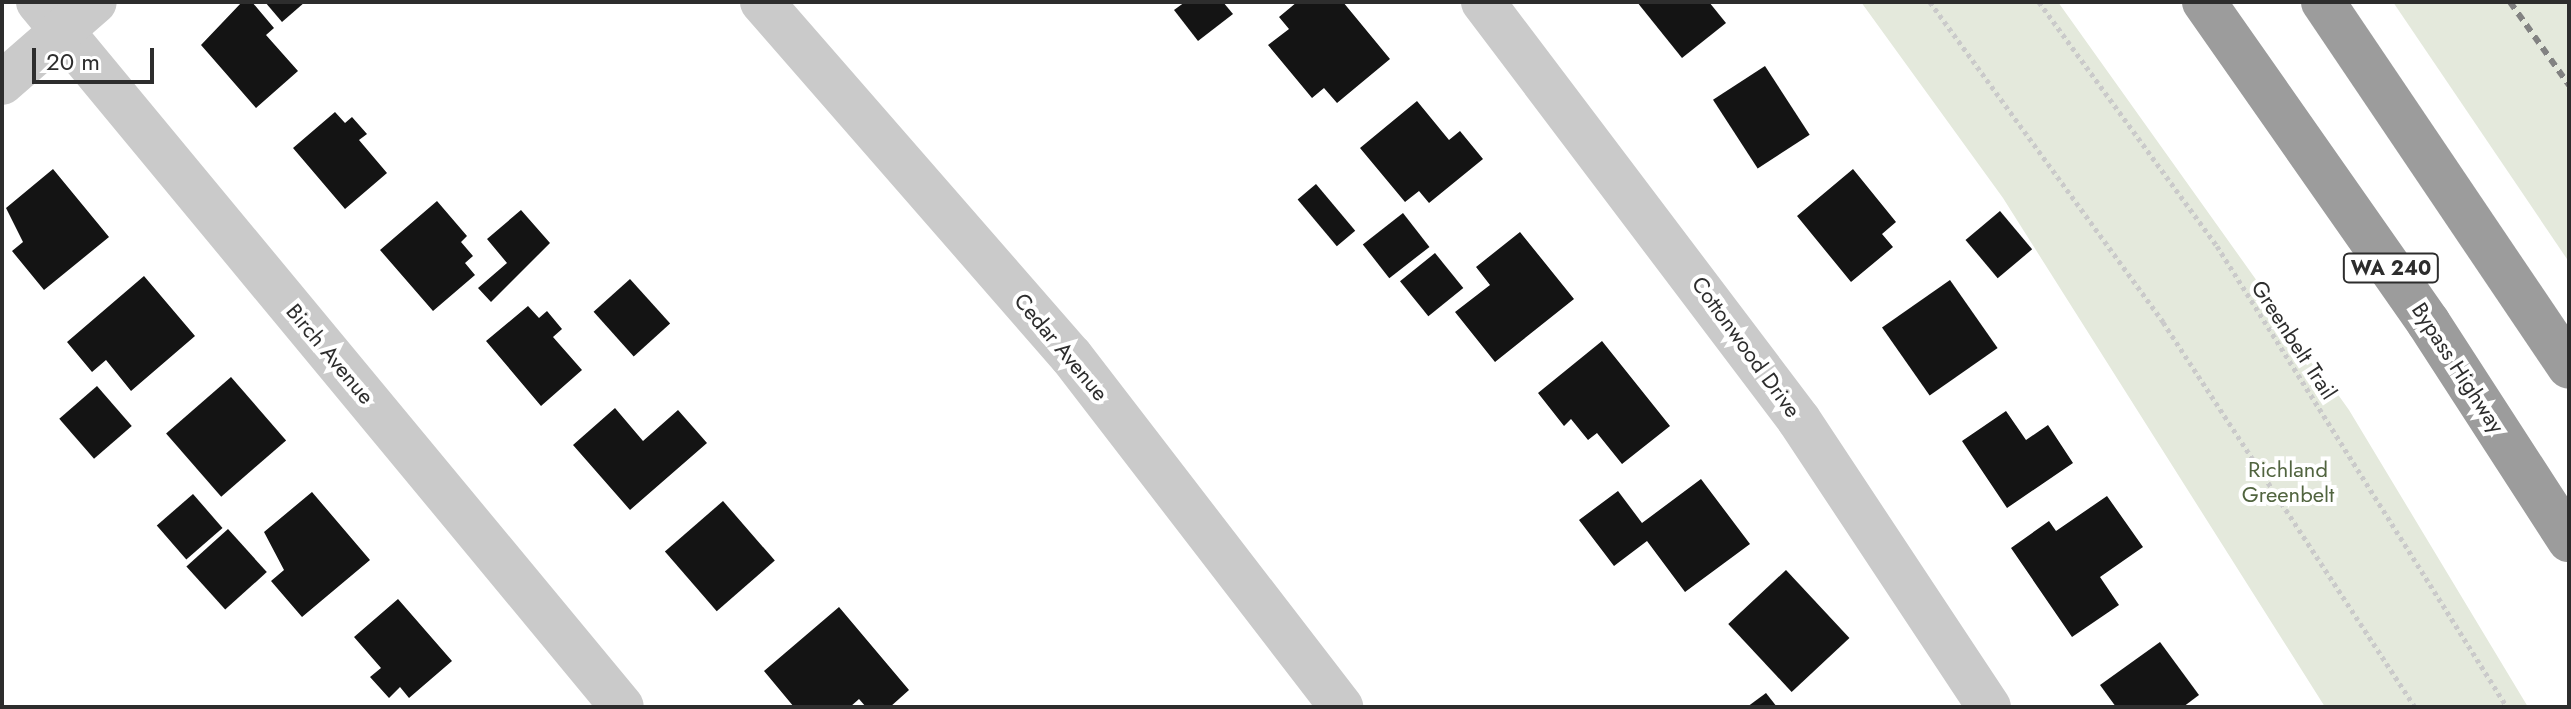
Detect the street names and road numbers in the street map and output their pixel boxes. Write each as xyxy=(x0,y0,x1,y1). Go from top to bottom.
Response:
road number: WA 240 xyxy=(2341,252,2441,284)
street label: Cottonwood Drive xyxy=(1686,271,1806,423)
street label: Greenbelt Trail xyxy=(2246,276,2342,404)
street label: Cedar Avenue xyxy=(1008,288,1114,406)
street label: Bypass Highway xyxy=(2406,298,2510,438)
street label: Birch Avenue xyxy=(281,299,379,409)

